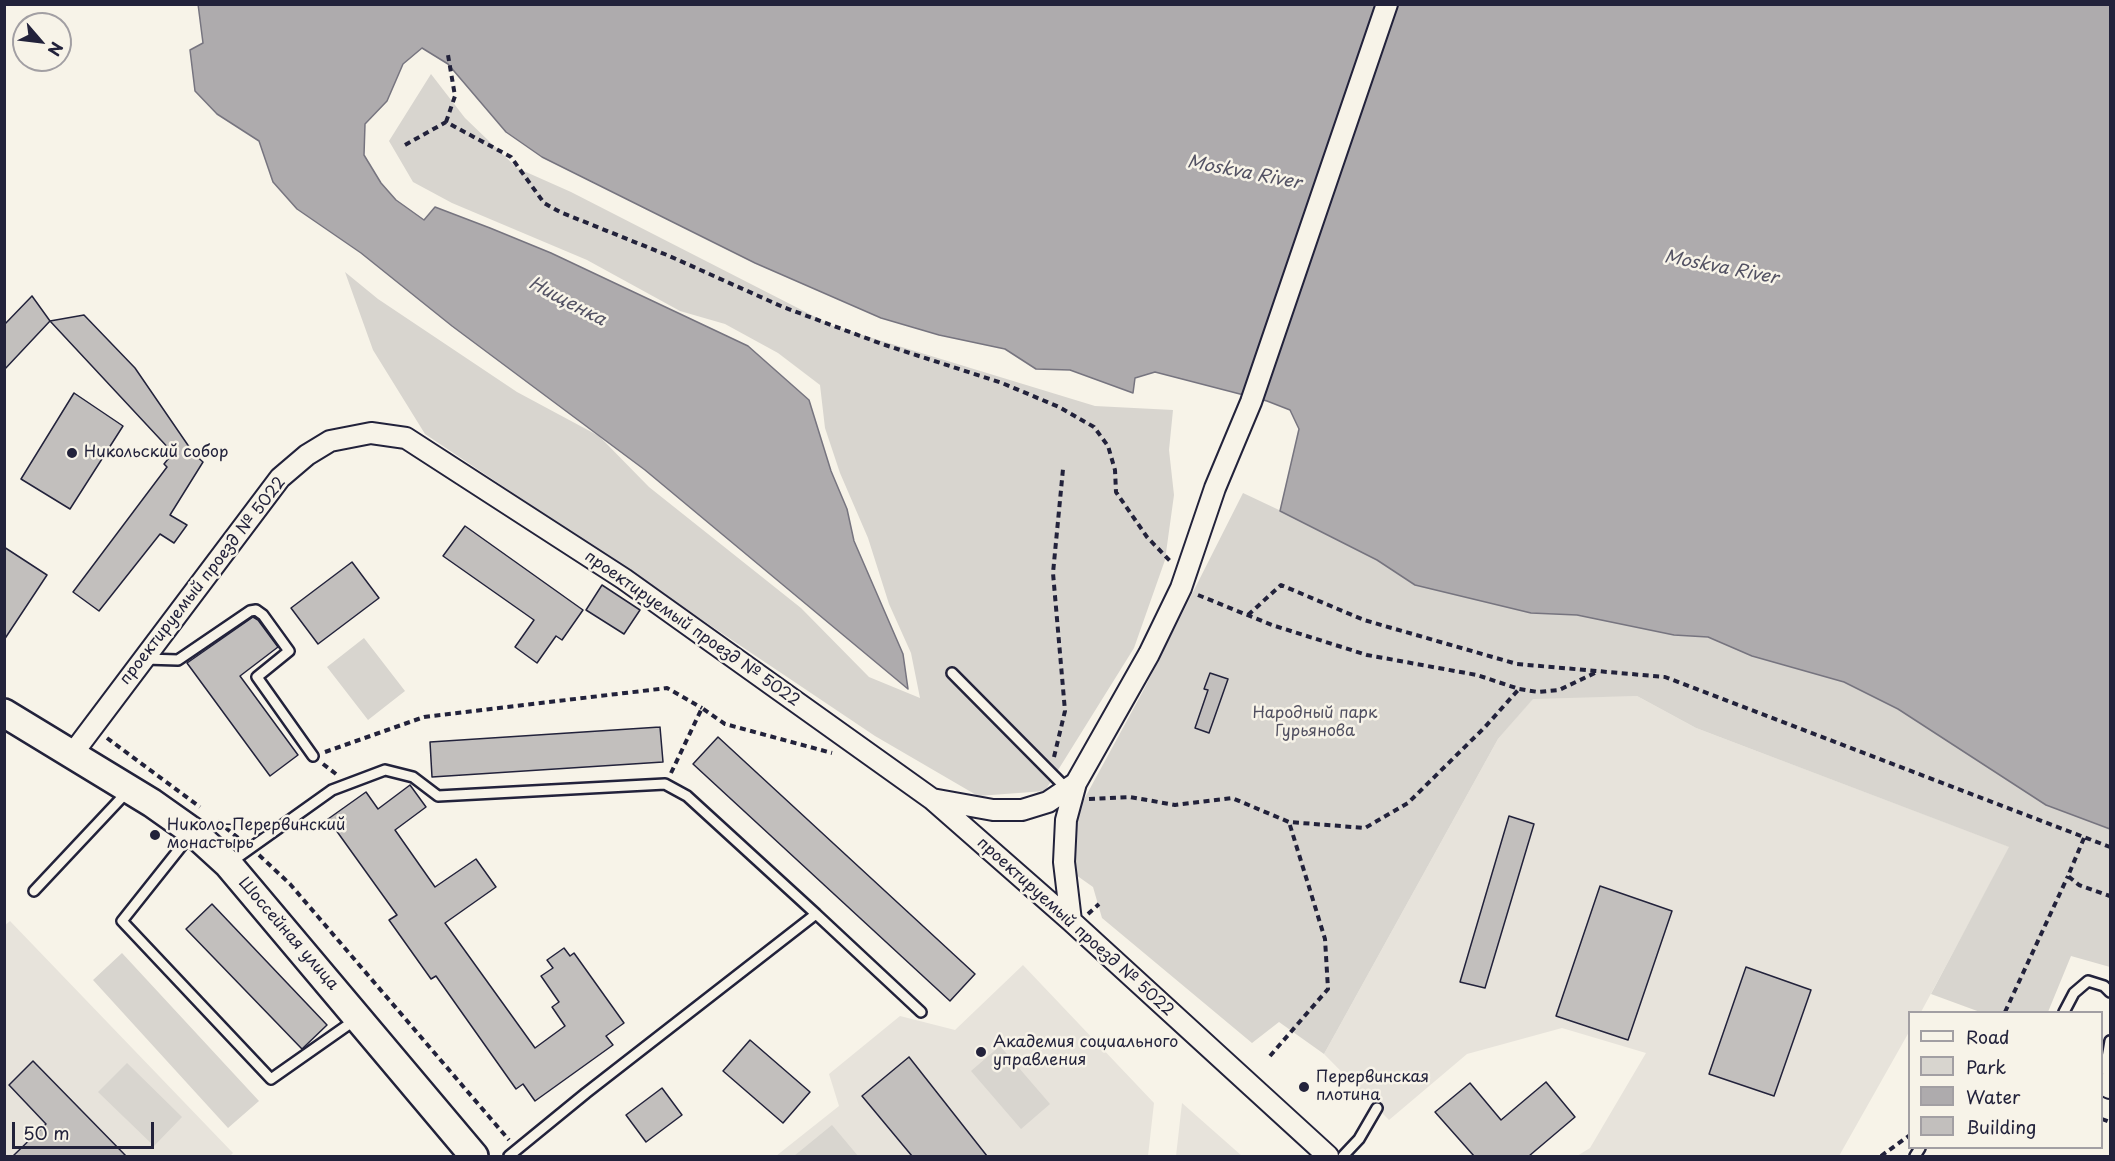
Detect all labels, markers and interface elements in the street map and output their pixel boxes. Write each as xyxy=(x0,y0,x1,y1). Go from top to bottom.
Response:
north arrow xyxy=(12,12,72,72)
text: N xyxy=(43,38,70,61)
water label: Moskva River xyxy=(1185,151,1303,195)
water label: Moskva River xyxy=(1662,246,1780,290)
water label: Нищенка xyxy=(525,273,609,331)
place label: Никольский собор xyxy=(84,443,228,463)
marker: Никольский собор xyxy=(65,446,79,460)
street label: проектируемый проезд № 5022 xyxy=(116,473,290,689)
street label: проектируемый проезд № 5022 xyxy=(581,547,803,711)
park label: Народный парк Гурьянова xyxy=(1253,704,1377,742)
place label: Николо-Перервинский монастырь xyxy=(167,816,345,854)
marker: Николо-Перервинский монастырь xyxy=(148,828,162,842)
street label: проектируемый проезд № 5022 xyxy=(973,834,1177,1020)
street label: Шоссейная улица xyxy=(234,874,342,994)
legend xyxy=(1908,1011,2103,1149)
text: Road xyxy=(1966,1023,2010,1050)
place label: Академия социального управления xyxy=(993,1033,1178,1071)
marker: Академия социального управления xyxy=(974,1045,988,1059)
text: Park xyxy=(1966,1053,2006,1080)
place label: Перервинская плотина xyxy=(1316,1068,1429,1106)
marker: Перервинская плотина xyxy=(1297,1080,1311,1094)
text: Water xyxy=(1966,1083,2020,1110)
scale bar xyxy=(15,1110,158,1148)
text: Building xyxy=(1966,1113,2036,1140)
text: 50 m xyxy=(23,1119,70,1146)

